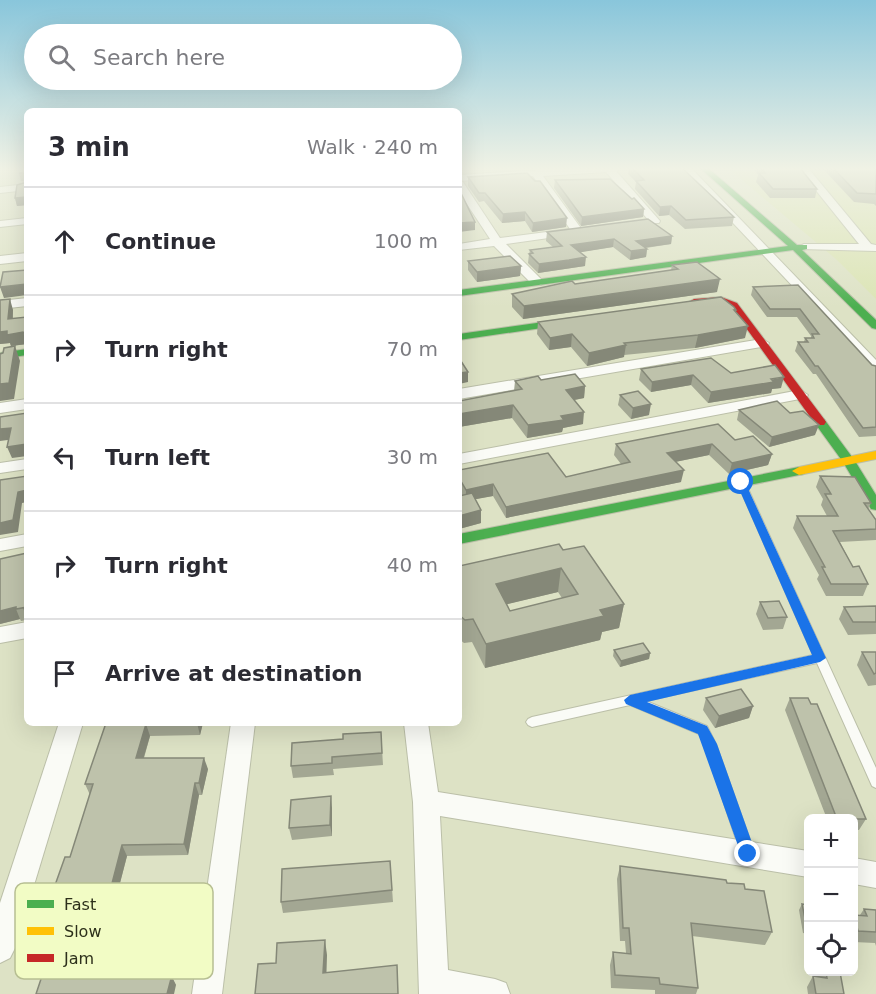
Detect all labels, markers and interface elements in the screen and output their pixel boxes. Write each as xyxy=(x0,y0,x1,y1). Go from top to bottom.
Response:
search box xyxy=(24,24,462,90)
icon: search xyxy=(45,41,78,74)
text: Search here xyxy=(93,45,225,70)
text: 3 min xyxy=(48,132,130,162)
text: Walk · 240 m xyxy=(307,135,438,159)
icon: ahead xyxy=(48,225,81,258)
text: Continue xyxy=(105,229,216,254)
text: 100 m xyxy=(374,229,438,253)
icon: right xyxy=(48,333,81,366)
text: Turn right xyxy=(105,337,228,362)
text: 70 m xyxy=(387,337,438,361)
icon: left xyxy=(48,441,81,474)
text: Turn left xyxy=(105,445,210,470)
text: 30 m xyxy=(387,445,438,469)
route start xyxy=(727,468,753,494)
icon: right xyxy=(48,549,81,582)
text: Turn right xyxy=(105,553,228,578)
text: 40 m xyxy=(387,553,438,577)
icon: arrive xyxy=(48,657,81,690)
text: Arrive at destination xyxy=(105,661,362,686)
map controls xyxy=(804,814,858,976)
button: + xyxy=(804,814,858,868)
route end xyxy=(734,840,760,866)
button: − xyxy=(804,868,858,922)
legend xyxy=(15,883,213,979)
text: Fast xyxy=(64,895,96,914)
text: Slow xyxy=(64,922,101,941)
button: locate xyxy=(804,922,858,976)
text: Jam xyxy=(63,949,94,968)

